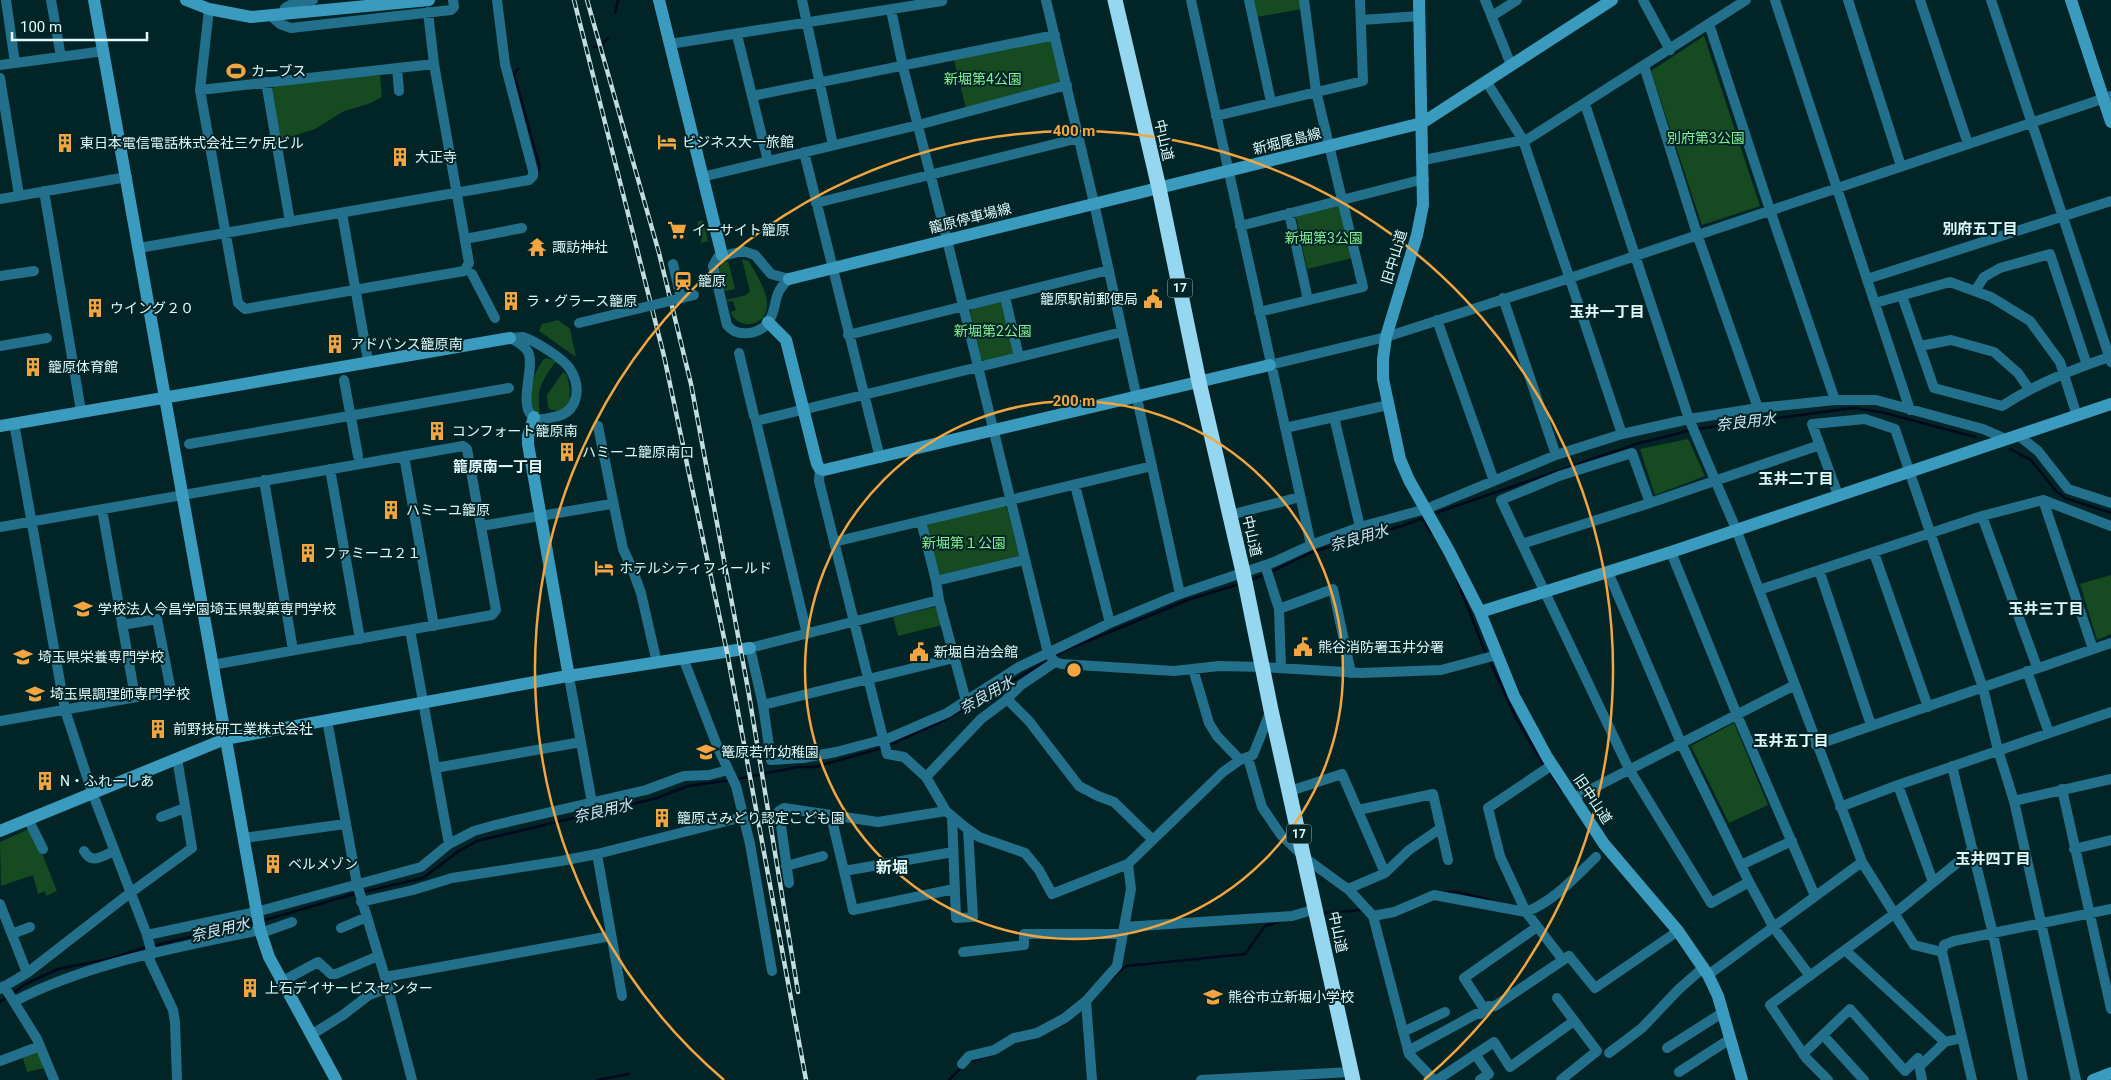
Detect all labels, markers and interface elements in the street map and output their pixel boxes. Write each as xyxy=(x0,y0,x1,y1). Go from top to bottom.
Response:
scale bar xyxy=(12,10,148,42)
text: 100 m xyxy=(20,18,62,36)
sports icon: カーブス xyxy=(225,60,247,82)
place label: カーブス xyxy=(251,63,306,79)
park label: 新堀第4公園 xyxy=(944,71,1022,87)
street label: 中山道 xyxy=(1151,118,1177,162)
text: 400 m xyxy=(1053,122,1095,140)
street label: 新堀尾島線 xyxy=(1251,125,1323,157)
park label: 別府第3公園 xyxy=(1667,130,1745,146)
hotel icon: ビジネス大一旅館 xyxy=(656,131,678,153)
building icon: 東日本電信電話株式会社三ケ尻ビル xyxy=(54,132,76,154)
place label: ビジネス大一旅館 xyxy=(682,134,794,150)
place label: 東日本電信電話株式会社三ケ尻ビル xyxy=(80,135,304,151)
building icon: 大正寺 xyxy=(389,146,411,168)
place label: 大正寺 xyxy=(415,149,457,165)
street label: 籠原停車場線 xyxy=(927,200,1013,236)
supermarket icon: イーサイト籠原 xyxy=(666,219,688,241)
district label: 別府五丁目 xyxy=(1942,220,2018,238)
place label: イーサイト籠原 xyxy=(692,222,790,238)
street label: 旧中山道 xyxy=(1378,228,1410,286)
park label: 新堀第3公園 xyxy=(1285,230,1363,246)
temple icon: 諏訪神社 xyxy=(526,236,548,258)
place label: 諏訪神社 xyxy=(552,239,608,255)
station icon: 籠原 xyxy=(672,270,694,292)
place label: 籠原 xyxy=(698,273,726,289)
road number: 17 xyxy=(1168,278,1192,298)
public building icon: 籠原駅前郵便局 xyxy=(1142,288,1164,310)
building icon: ラ・グラース籠原 xyxy=(500,290,522,312)
place label: 籠原駅前郵便局 xyxy=(1040,291,1138,307)
place label: ラ・グラース籠原 xyxy=(526,293,637,309)
building icon: ウイング２０ xyxy=(84,297,106,319)
place label: ウイング２０ xyxy=(110,300,194,316)
district label: 玉井一丁目 xyxy=(1569,303,1645,321)
park label: 新堀第2公園 xyxy=(954,323,1032,339)
building icon: アドバンス籠原南 xyxy=(324,333,346,355)
place label: アドバンス籠原南 xyxy=(350,336,462,352)
building icon: 籠原体育館 xyxy=(22,356,44,378)
place label: 籠原体育館 xyxy=(48,359,118,375)
text: 200 m xyxy=(1053,392,1095,410)
water label: 奈良用水 xyxy=(1715,409,1779,435)
building icon: コンフォート籠原南 xyxy=(426,420,448,442)
place label: コンフォート籠原南 xyxy=(452,423,578,439)
building icon: ハミーユ籠原南口 xyxy=(556,441,578,463)
place label: ハミーユ籠原南口 xyxy=(582,444,694,460)
district label: 籠原南一丁目 xyxy=(453,458,543,476)
district label: 玉井二丁目 xyxy=(1758,470,1834,488)
building icon: ハミーユ籠原 xyxy=(380,499,402,521)
place label: ハミーユ籠原 xyxy=(406,502,490,518)
street label: 中山道 xyxy=(1239,514,1265,558)
water label: 奈良用水 xyxy=(1328,521,1392,555)
park label: 新堀第１公園 xyxy=(922,535,1006,551)
building icon: ファミーユ２１ xyxy=(297,542,319,564)
place label: ファミーユ２１ xyxy=(323,545,421,561)
hotel icon: ホテルシティフィールド xyxy=(593,557,615,579)
place label: ホテルシティフィールド xyxy=(619,560,772,576)
school or university icon: 学校法人今昌学園埼玉県製菓専門学校 xyxy=(72,598,94,620)
district label: 玉井三丁目 xyxy=(2008,600,2084,618)
place label: 学校法人今昌学園埼玉県製菓専門学校 xyxy=(98,601,336,617)
public building icon: 熊谷消防署玉井分署 xyxy=(1292,636,1314,658)
place label: 熊谷消防署玉井分署 xyxy=(1318,639,1444,655)
public building icon: 新堀自治会館 xyxy=(908,641,930,663)
place label: 新堀自治会館 xyxy=(934,644,1018,660)
school or university icon: 埼玉県栄養専門学校 xyxy=(12,646,34,668)
place label: 埼玉県栄養専門学校 xyxy=(38,649,164,665)
centre of rings xyxy=(1065,661,1083,679)
water label: 奈良用水 xyxy=(957,671,1019,718)
school or university icon: 埼玉県調理師専門学校 xyxy=(24,683,46,705)
place label: 埼玉県調理師専門学校 xyxy=(50,686,190,702)
building icon: 前野技研工業株式会社 xyxy=(147,718,169,740)
place label: 前野技研工業株式会社 xyxy=(173,721,313,737)
district label: 玉井五丁目 xyxy=(1753,732,1829,750)
school or university icon: 篭原若竹幼稚園 xyxy=(695,741,717,763)
place label: 篭原若竹幼稚園 xyxy=(721,744,819,760)
building icon: N・ふれーしあ xyxy=(34,770,56,792)
street label: 旧中山道 xyxy=(1571,771,1615,827)
place label: N・ふれーしあ xyxy=(60,773,154,789)
water label: 奈良用水 xyxy=(572,795,636,827)
building icon: 籠原さみどり認定こども園 xyxy=(651,807,673,829)
place label: 籠原さみどり認定こども園 xyxy=(677,810,845,826)
road number: 17 xyxy=(1286,824,1312,844)
district label: 玉井四丁目 xyxy=(1955,850,2031,868)
building icon: ベルメゾン xyxy=(262,853,284,875)
place label: ベルメゾン xyxy=(288,856,358,872)
district label: 新堀 xyxy=(876,858,908,877)
street label: 中山道 xyxy=(1326,910,1350,954)
water label: 奈良用水 xyxy=(189,914,253,946)
building icon: 上石デイサービスセンター xyxy=(239,977,261,999)
place label: 上石デイサービスセンター xyxy=(265,980,433,996)
school or university icon: 熊谷市立新堀小学校 xyxy=(1202,986,1224,1008)
place label: 熊谷市立新堀小学校 xyxy=(1228,989,1354,1005)

